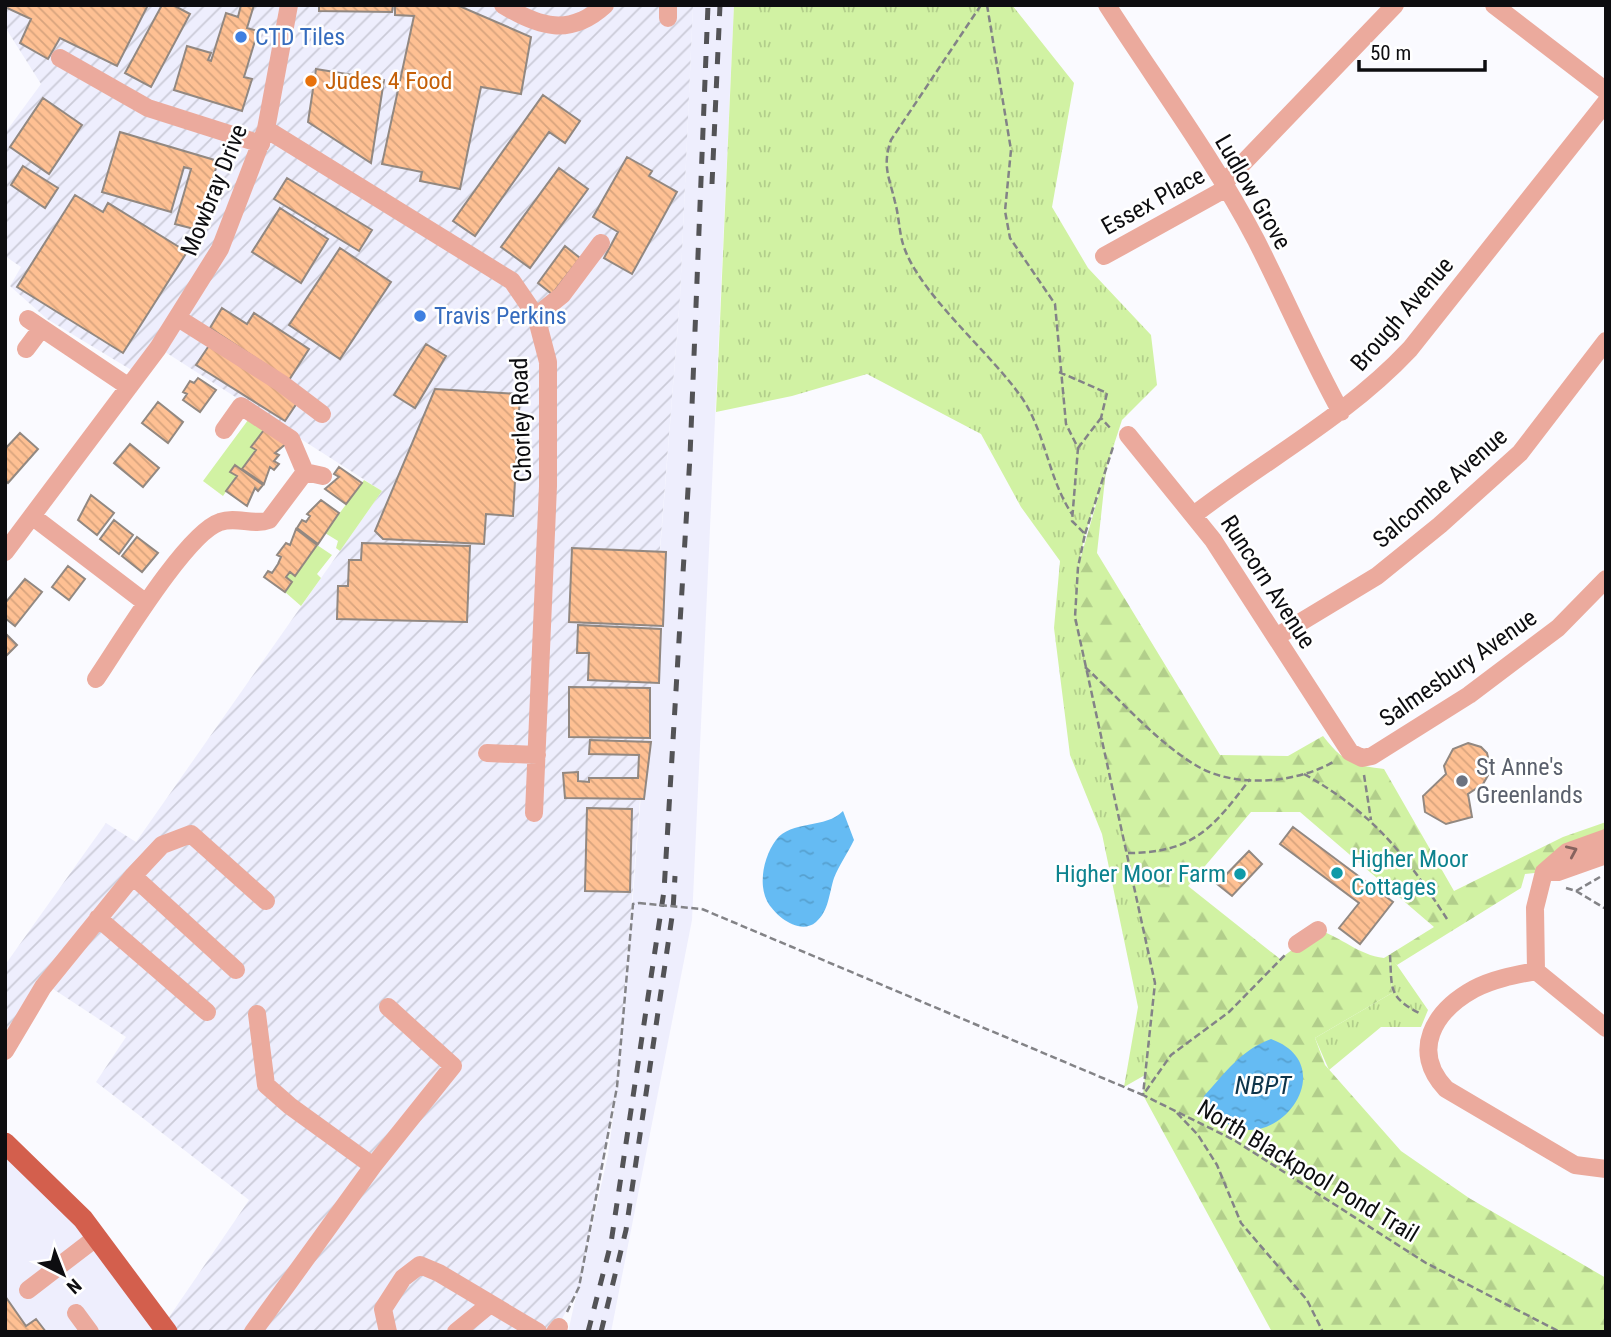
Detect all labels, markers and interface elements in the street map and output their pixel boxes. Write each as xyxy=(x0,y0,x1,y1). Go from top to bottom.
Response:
place label: CTD Tiles xyxy=(255,23,345,51)
scale bar xyxy=(1359,28,1485,72)
marker: CTD Tiles xyxy=(233,29,249,45)
text: 50 m xyxy=(1370,41,1411,65)
place label: Judes 4 Food xyxy=(325,67,452,95)
marker: Judes 4 Food xyxy=(303,73,319,89)
street label: Mowbray Drive xyxy=(175,120,253,260)
street label: Ludlow Grove xyxy=(1209,130,1297,254)
street label: Essex Place xyxy=(1096,161,1210,241)
street label: Brough Avenue xyxy=(1345,251,1459,377)
place label: Travis Perkins xyxy=(434,302,567,330)
marker: Travis Perkins xyxy=(412,308,428,324)
street label: Chorley Road xyxy=(505,357,537,483)
street label: Salcombe Avenue xyxy=(1367,422,1513,554)
street label: Runcorn Avenue xyxy=(1215,510,1321,654)
street label: Salmesbury Avenue xyxy=(1374,603,1542,733)
place label: St Anne's Greenlands xyxy=(1476,753,1583,809)
marker: St Anne's Greenlands xyxy=(1454,773,1470,789)
place label: Higher Moor Cottages xyxy=(1351,845,1468,901)
one-way arrow xyxy=(1565,845,1578,859)
place label: Higher Moor Farm xyxy=(1055,860,1226,888)
marker: Higher Moor Cottages xyxy=(1329,865,1345,881)
marker: Higher Moor Farm xyxy=(1232,866,1248,882)
water label: NBPT xyxy=(1235,1070,1293,1100)
street label: North Blackpool Pond Trail xyxy=(1192,1094,1424,1248)
north arrow xyxy=(28,1239,98,1309)
text: N xyxy=(62,1274,86,1299)

